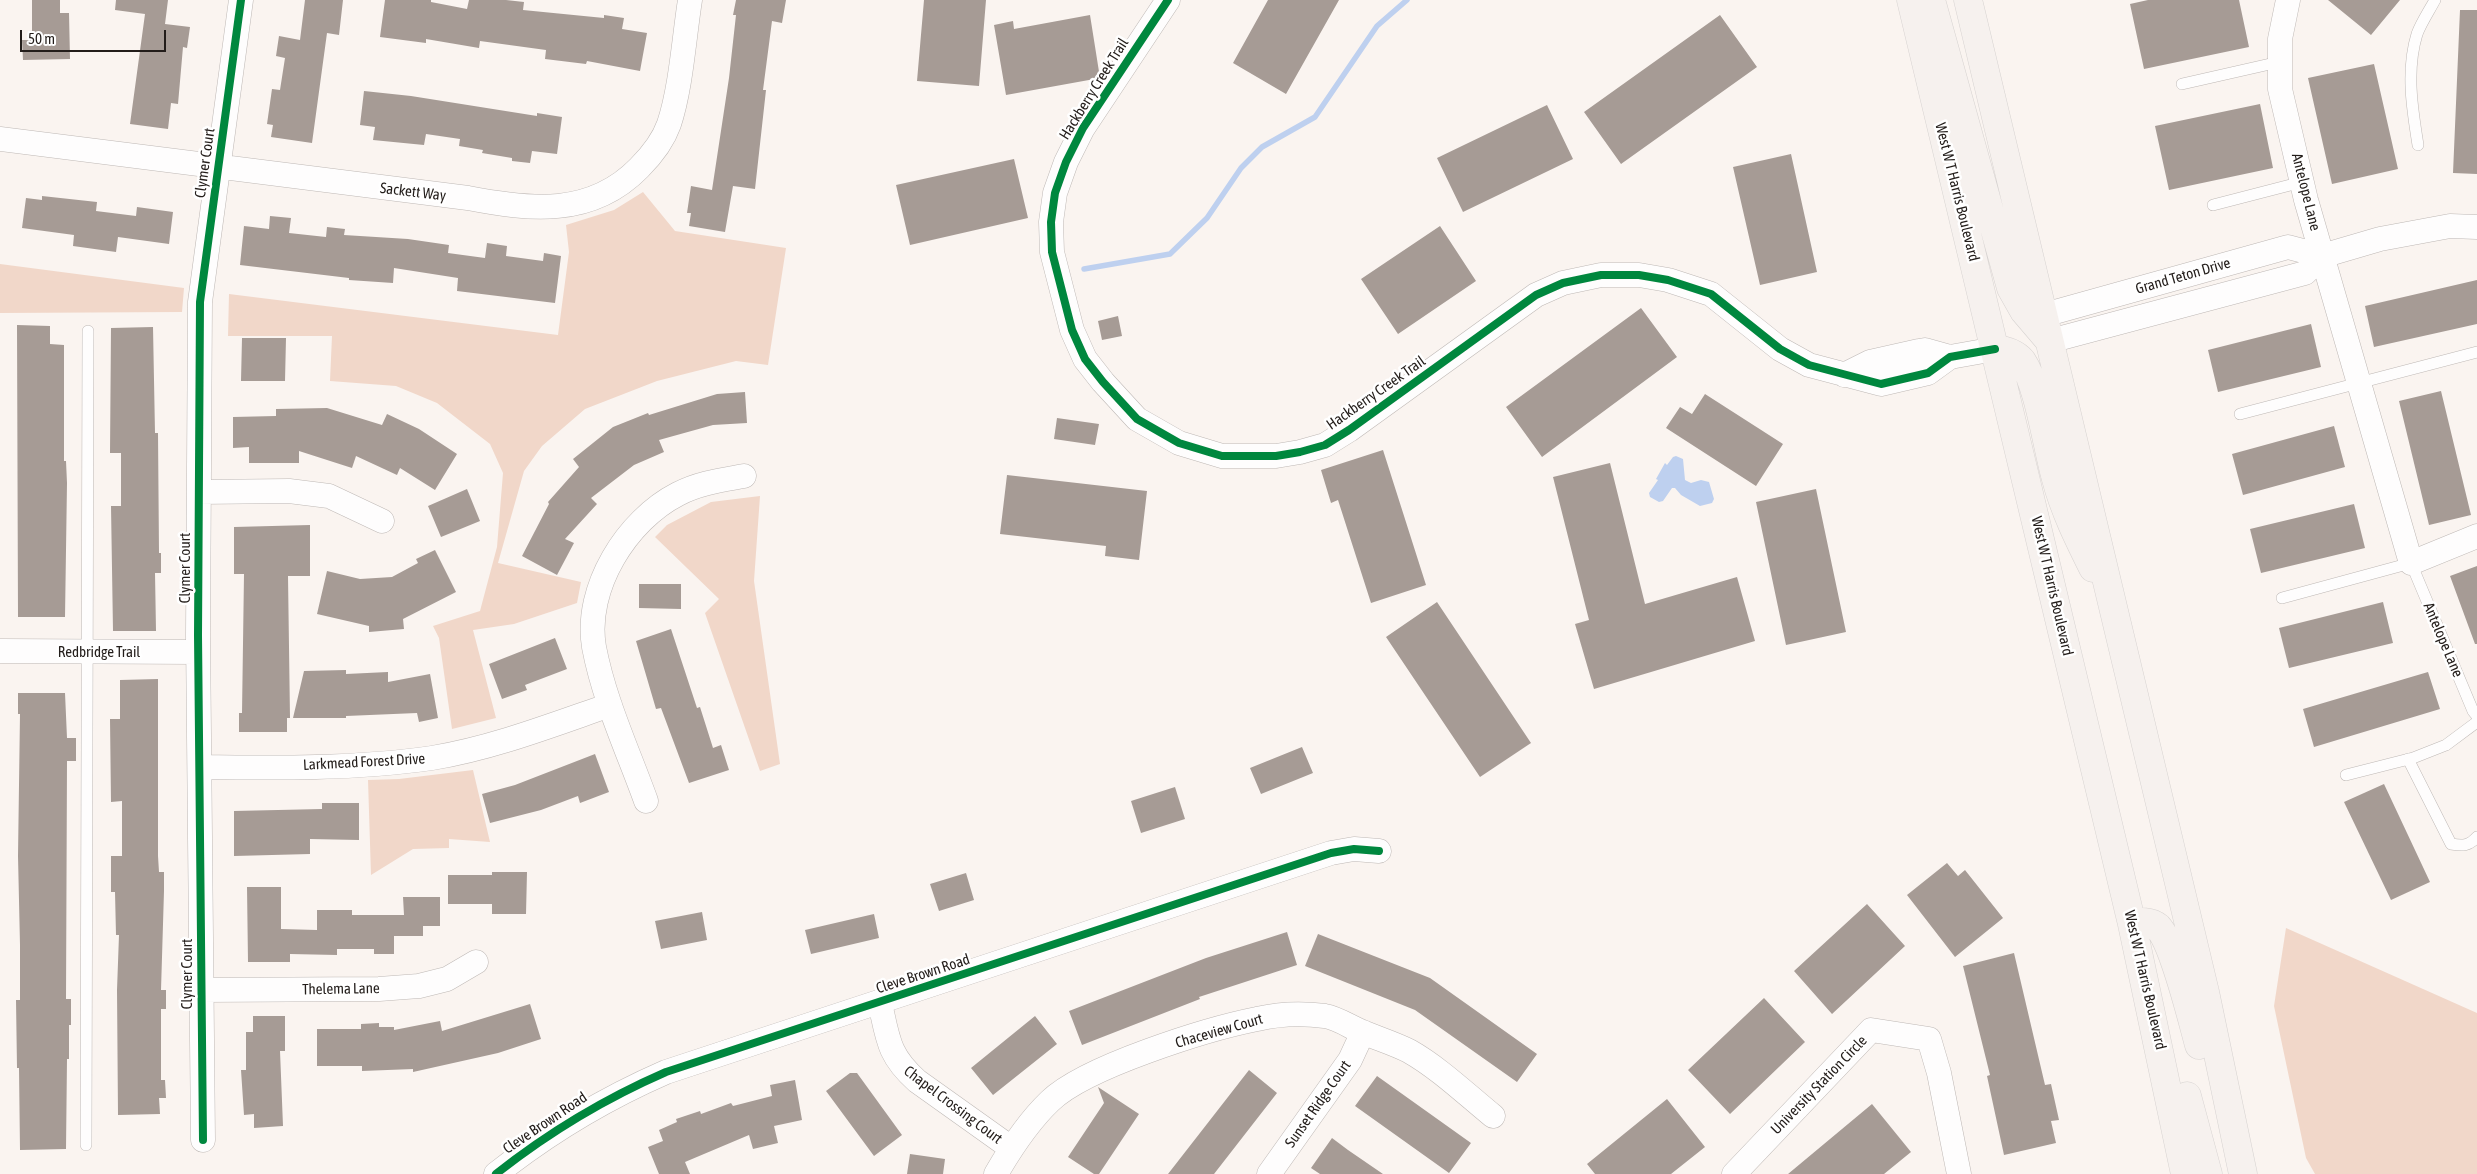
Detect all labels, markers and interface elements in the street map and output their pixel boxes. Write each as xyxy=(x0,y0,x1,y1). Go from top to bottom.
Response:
scale bar xyxy=(22,20,169,52)
text: 50 m xyxy=(28,30,55,47)
street label: Hackberry Creek Trail xyxy=(1056,35,1132,143)
street label: West W T Harris Boulevard xyxy=(1931,121,1983,263)
street label: Clymer Court xyxy=(191,127,219,199)
street label: Antelope Lane xyxy=(2288,151,2324,233)
street label: Sackett Way xyxy=(379,179,447,205)
street label: Grand Teton Drive xyxy=(2134,254,2232,298)
street label: Hackberry Creek Trail xyxy=(1323,352,1429,434)
street label: West W T Harris Boulevard xyxy=(2027,515,2077,657)
street label: Clymer Court xyxy=(176,533,194,603)
street label: Antelope Lane xyxy=(2419,600,2467,680)
street label: Redbridge Trail xyxy=(58,643,140,661)
street label: Larkmead Forest Drive xyxy=(302,750,426,774)
street label: West W T Harris Boulevard xyxy=(2120,909,2170,1051)
street label: Clymer Court xyxy=(178,939,196,1009)
street label: Cleve Brown Road xyxy=(874,950,972,998)
street label: Thelema Lane xyxy=(302,979,380,999)
street label: Chaceview Court xyxy=(1173,1010,1265,1052)
street label: University Station Circle xyxy=(1767,1032,1871,1138)
street label: Sunset Ridge Court xyxy=(1281,1057,1355,1151)
street label: Chapel Crossing Court xyxy=(900,1062,1006,1148)
street label: Cleve Brown Road xyxy=(500,1088,590,1158)

